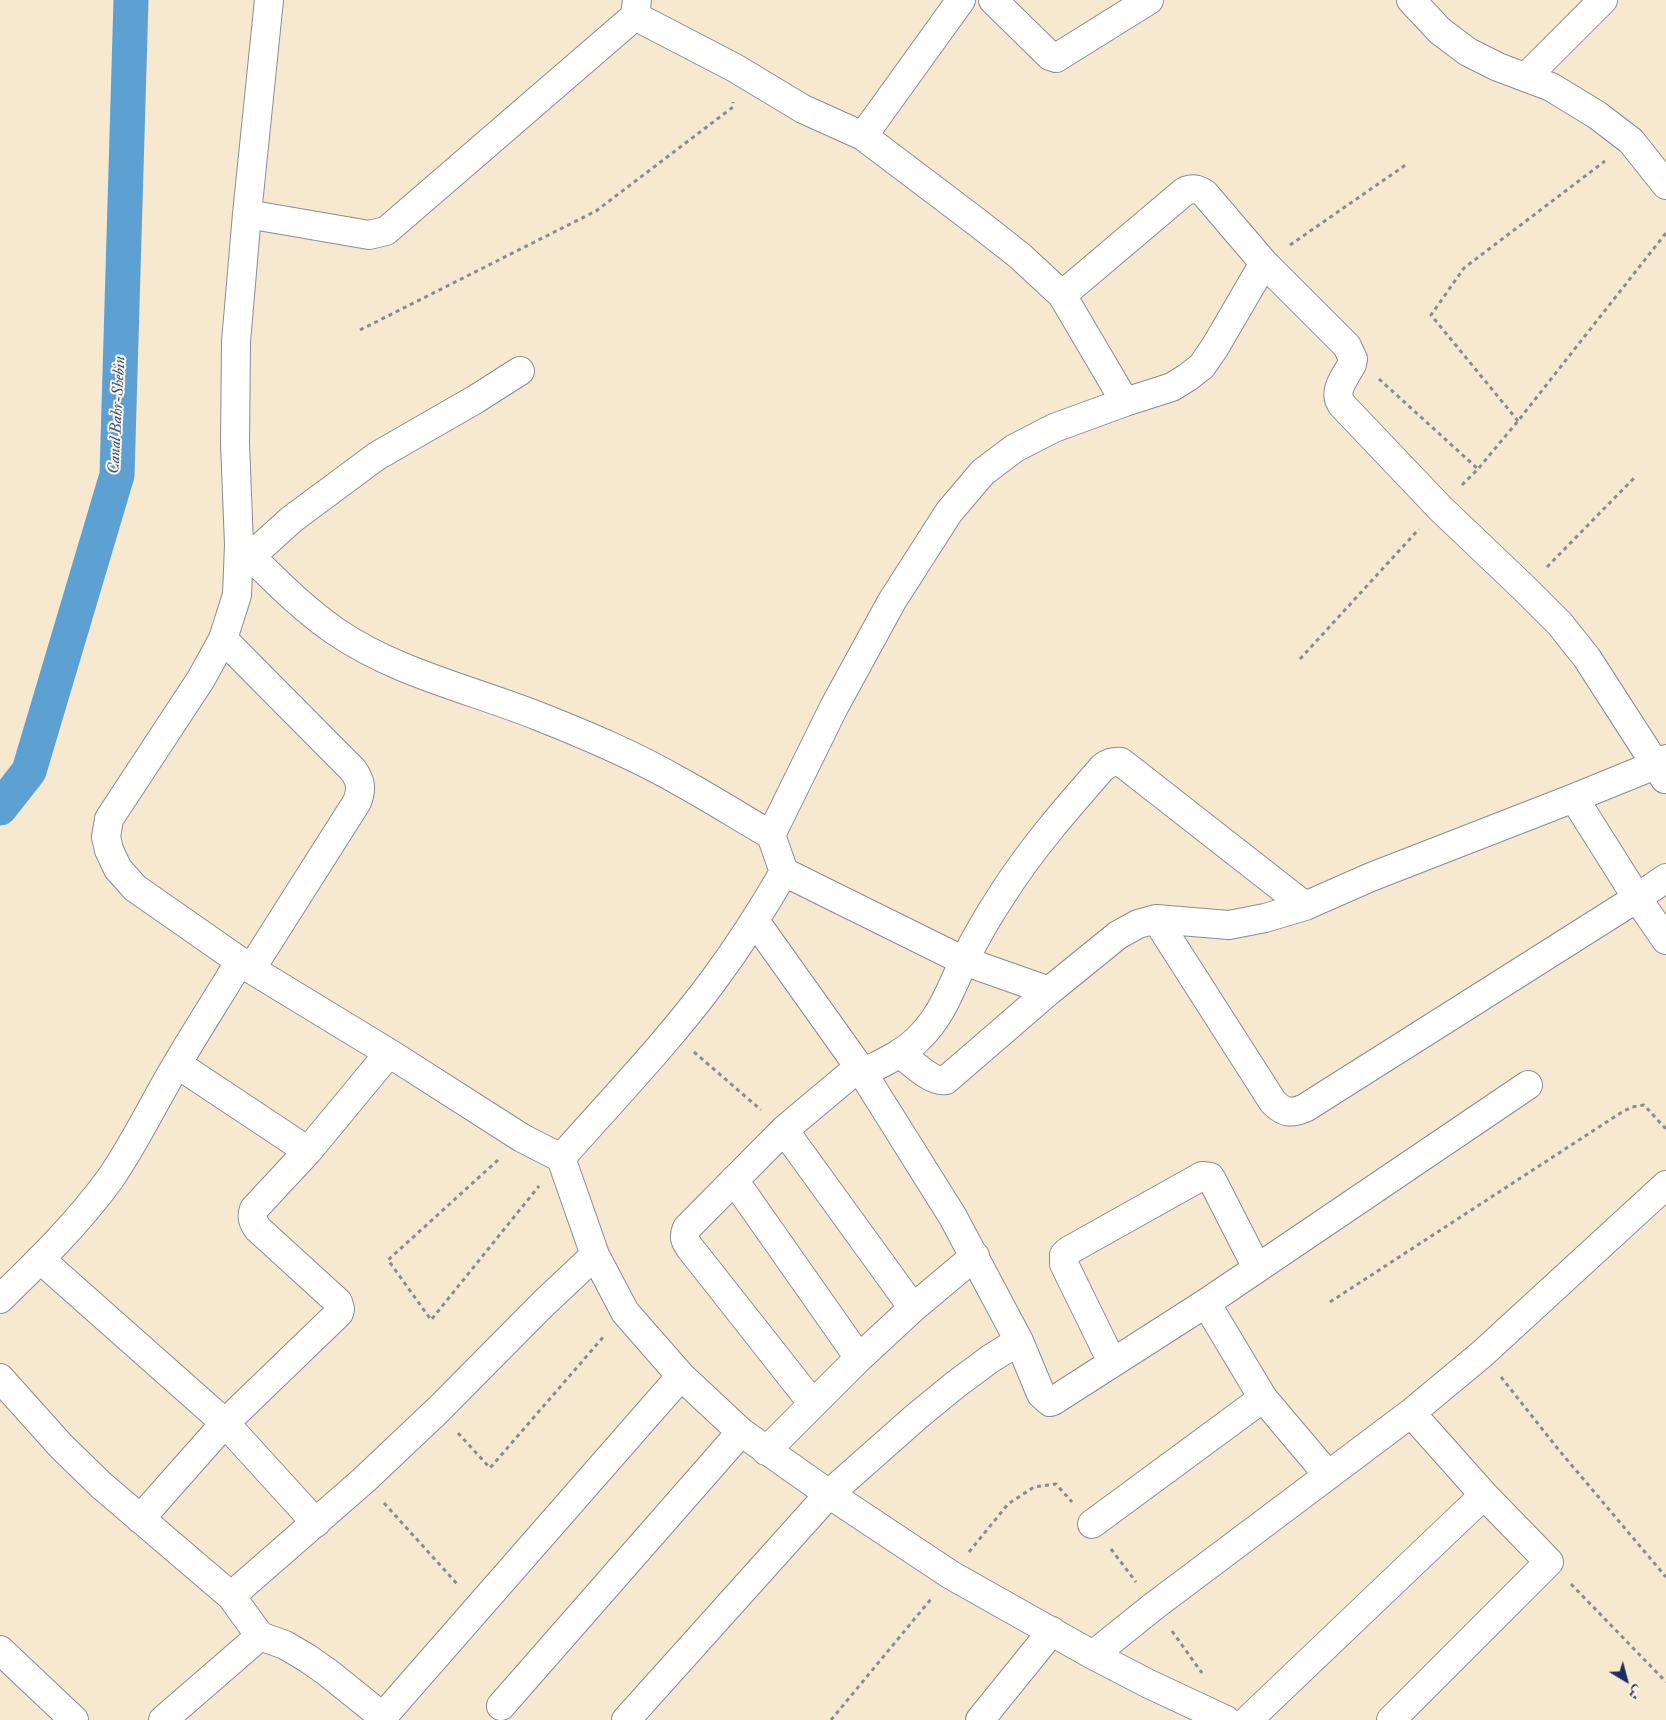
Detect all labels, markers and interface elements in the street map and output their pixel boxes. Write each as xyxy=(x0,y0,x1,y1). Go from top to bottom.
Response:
water label: Canal Bahr-Shebin xyxy=(105,356,131,474)
north arrow xyxy=(1601,1655,1651,1705)
text: ش xyxy=(1625,1681,1646,1703)

